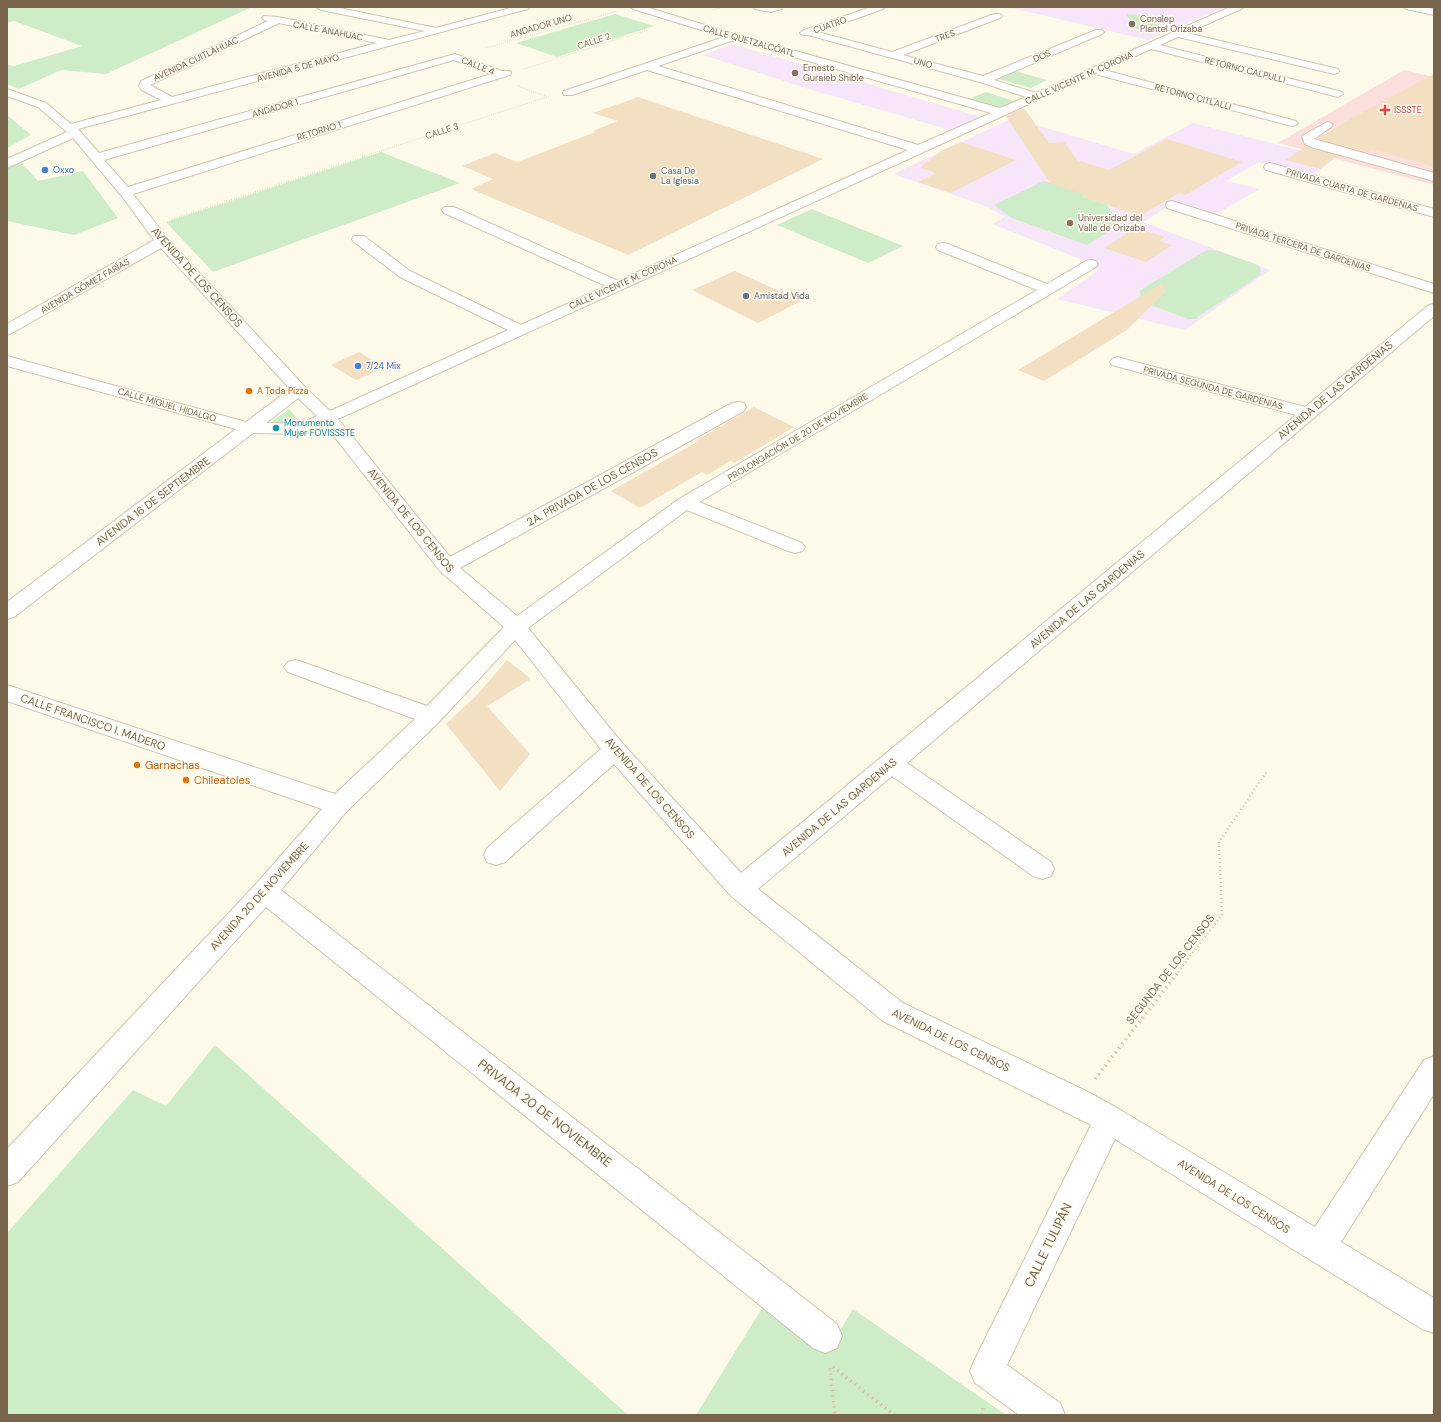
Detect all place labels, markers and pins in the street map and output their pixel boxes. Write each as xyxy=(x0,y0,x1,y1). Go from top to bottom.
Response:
place label: Conalep Plantel Orizaba xyxy=(1140,13,1202,35)
marker: Conalep Plantel Orizaba xyxy=(1127,19,1137,29)
place label: Ernesto Guraieb Shible xyxy=(803,62,864,84)
marker: Ernesto Guraieb Shible xyxy=(790,68,800,78)
marker: ISSSTE xyxy=(1379,104,1391,116)
place label: ISSSTE xyxy=(1394,104,1422,116)
place label: Oxxo xyxy=(53,164,74,176)
marker: Oxxo xyxy=(40,165,50,175)
place label: Casa De La Iglesia xyxy=(661,165,699,187)
marker: Casa De La Iglesia xyxy=(648,171,658,181)
place label: Universidad del Valle de Orizaba xyxy=(1078,212,1145,234)
marker: Universidad del Valle de Orizaba xyxy=(1065,218,1075,228)
place label: Amistad Vida xyxy=(754,290,810,302)
marker: Amistad Vida xyxy=(741,291,751,301)
place label: 7/24 Mix xyxy=(366,360,401,372)
marker: 7/24 Mix xyxy=(353,361,363,371)
place label: A Toda Pizza xyxy=(257,385,309,397)
marker: A Toda Pizza xyxy=(244,386,254,396)
place label: Monumento Mujer FOVISSSTE xyxy=(284,417,355,439)
marker: Monumento Mujer FOVISSSTE xyxy=(271,423,281,433)
place label: Garnachas xyxy=(145,758,200,772)
marker: Garnachas xyxy=(132,760,142,770)
place label: Chileatoles xyxy=(194,773,250,787)
marker: Chileatoles xyxy=(181,775,191,785)

